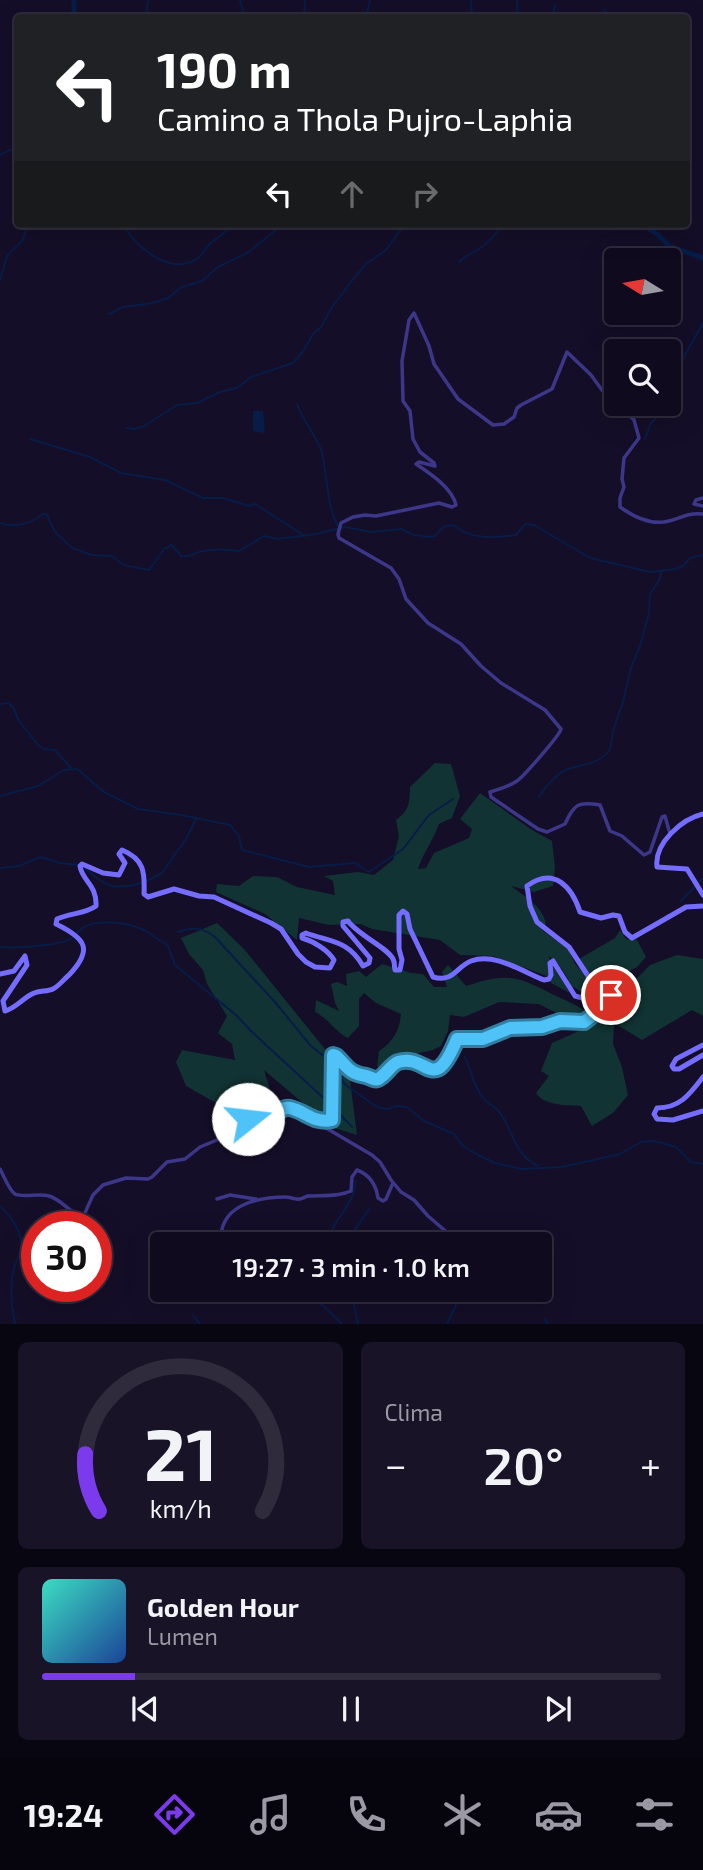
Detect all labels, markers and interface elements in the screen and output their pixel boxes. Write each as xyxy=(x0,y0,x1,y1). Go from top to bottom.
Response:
text: 190 m xyxy=(157,39,292,98)
icon: left xyxy=(42,42,133,133)
text: Camino a Thola Pujro-Laphia xyxy=(157,99,573,137)
icon: left xyxy=(260,175,298,213)
icon: ahead xyxy=(333,175,371,213)
icon: right xyxy=(406,175,444,213)
north arrow xyxy=(604,248,681,326)
map controls xyxy=(604,248,681,416)
button: search xyxy=(604,339,681,416)
pin xyxy=(581,965,641,1025)
icon: arrive xyxy=(592,976,630,1014)
position arrow xyxy=(211,1082,285,1156)
speed limit sign: 30 xyxy=(21,1211,112,1302)
text: 19:27 · 3 min · 1.0 km xyxy=(232,1251,470,1282)
text: Clima xyxy=(385,1398,443,1426)
text: 21 xyxy=(143,1409,217,1497)
text: 20° xyxy=(483,1433,564,1495)
text: − xyxy=(385,1441,407,1487)
text: + xyxy=(640,1441,661,1487)
text: km/h xyxy=(149,1493,211,1523)
text: Golden Hour xyxy=(147,1591,299,1622)
text: Lumen xyxy=(147,1622,218,1650)
icon: previous xyxy=(126,1690,164,1728)
icon: pause xyxy=(332,1690,370,1728)
icon: next xyxy=(539,1690,577,1728)
icon: directions xyxy=(150,1790,199,1839)
icon: music xyxy=(246,1790,295,1839)
icon: phone xyxy=(342,1790,391,1839)
icon: climate xyxy=(438,1790,487,1839)
icon: car xyxy=(534,1790,583,1839)
icon: filters xyxy=(630,1790,679,1839)
text: 19:24 xyxy=(24,1795,103,1833)

